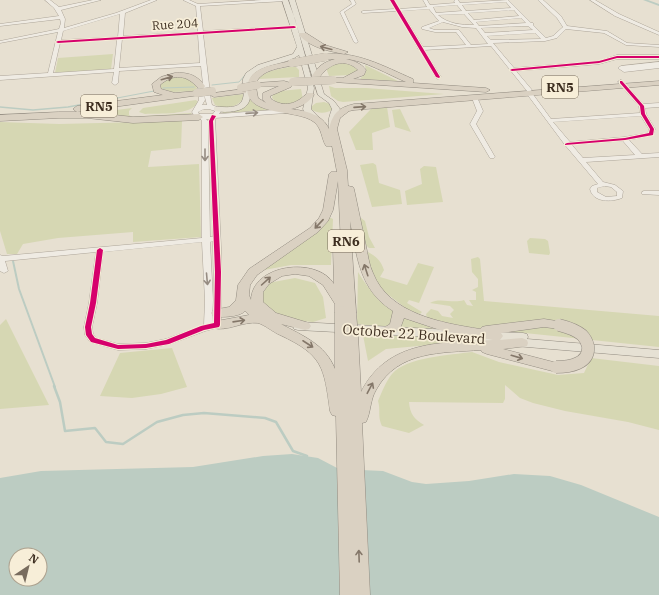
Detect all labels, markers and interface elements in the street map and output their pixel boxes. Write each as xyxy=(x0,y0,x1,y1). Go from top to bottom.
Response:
street label: Rue 204 xyxy=(151,15,199,33)
one-way arrow xyxy=(320,44,333,51)
one-way arrow xyxy=(161,74,174,81)
road number: RN5 xyxy=(542,76,578,98)
road number: RN5 xyxy=(81,95,117,117)
one-way arrow xyxy=(353,103,366,110)
one-way arrow xyxy=(245,109,258,116)
one-way arrow xyxy=(201,148,209,161)
one-way arrow xyxy=(315,219,324,229)
road number: RN6 xyxy=(328,230,364,252)
one-way arrow xyxy=(362,263,369,276)
one-way arrow xyxy=(203,272,211,285)
one-way arrow xyxy=(260,277,270,286)
one-way arrow xyxy=(232,317,245,325)
street label: October 22 Boulevard xyxy=(342,320,486,348)
one-way arrow xyxy=(302,341,314,349)
one-way arrow xyxy=(511,354,524,361)
one-way arrow xyxy=(366,382,374,394)
north arrow xyxy=(8,547,48,587)
one-way arrow xyxy=(356,550,363,563)
text: N xyxy=(26,551,42,567)

